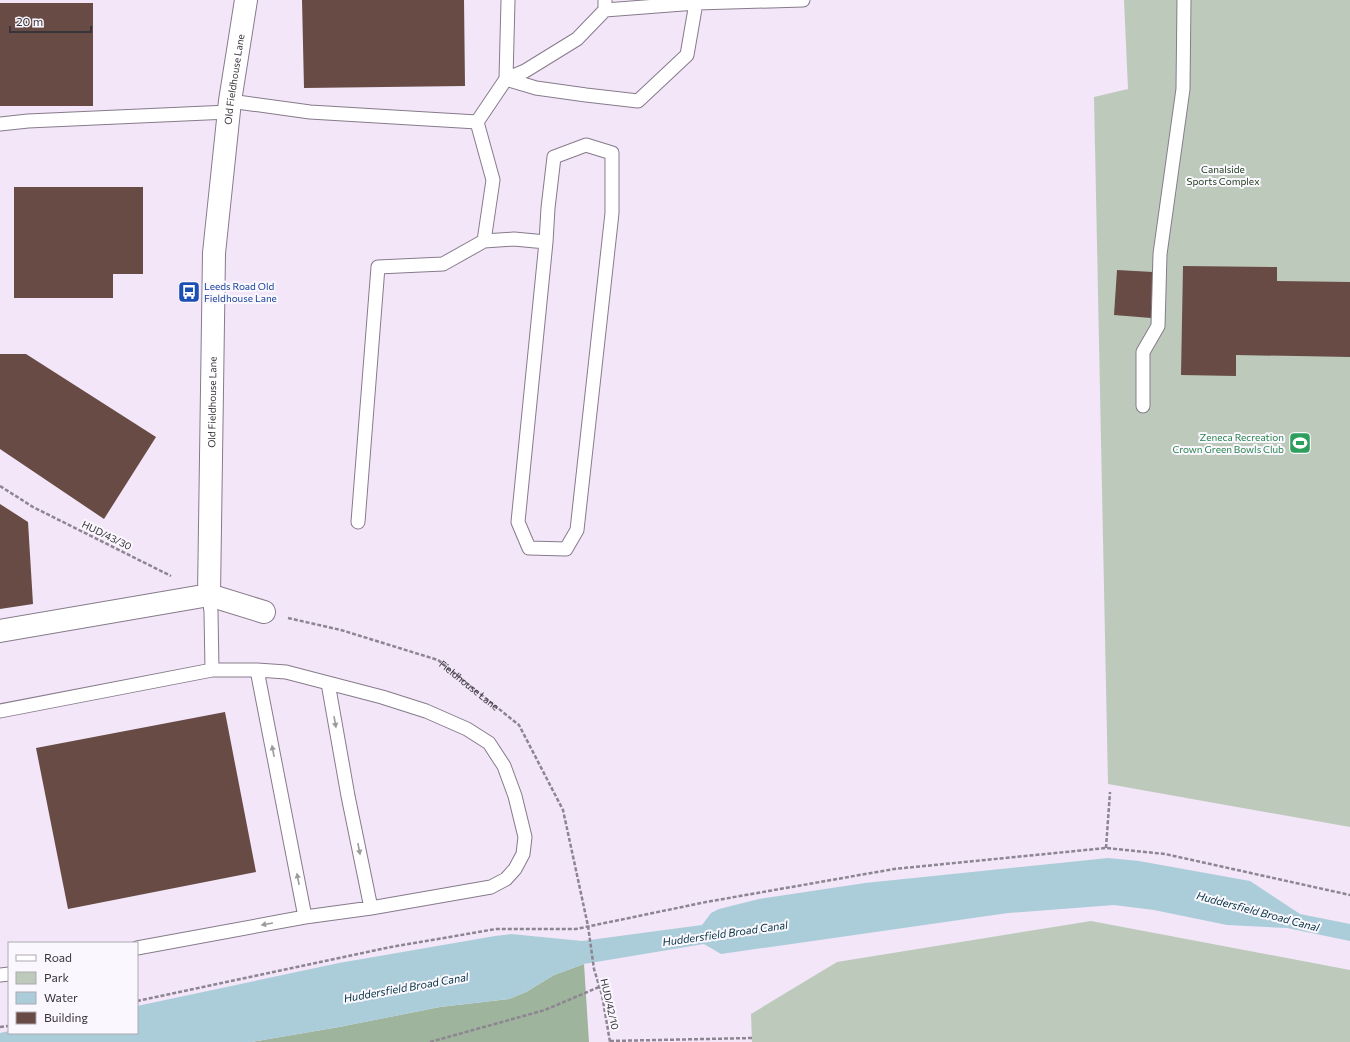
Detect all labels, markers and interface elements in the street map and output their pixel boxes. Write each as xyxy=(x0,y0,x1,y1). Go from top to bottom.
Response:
scale bar xyxy=(10,8,91,34)
text: 20 m xyxy=(16,14,43,28)
street label: Old Fieldhouse Lane xyxy=(222,33,247,125)
park label: Canalside Sports Complex xyxy=(1187,163,1260,187)
bus stop icon: Leeds Road Old Fieldhouse Lane xyxy=(176,279,202,305)
place label: Leeds Road Old Fieldhouse Lane xyxy=(204,280,277,304)
street label: Old Fieldhouse Lane xyxy=(205,356,218,448)
sports icon: Zeneca Recreation Crown Green Bowls Club xyxy=(1287,430,1313,456)
place label: Zeneca Recreation Crown Green Bowls Club xyxy=(1172,431,1284,455)
street label: HUD/43/30 xyxy=(80,518,134,552)
street label: Fieldhouse Lane xyxy=(437,658,502,713)
one-way arrow xyxy=(332,715,338,728)
one-way arrow xyxy=(269,745,275,757)
one-way arrow xyxy=(356,843,362,856)
one-way arrow xyxy=(294,873,300,885)
water label: Huddersfield Broad Canal xyxy=(1195,888,1321,934)
water label: Huddersfield Broad Canal xyxy=(661,918,789,948)
one-way arrow xyxy=(261,921,273,927)
legend xyxy=(8,942,138,1034)
text: Road xyxy=(44,950,72,964)
text: Park xyxy=(44,970,70,984)
water label: Huddersfield Broad Canal xyxy=(343,970,470,1004)
street label: HUD/42/10 xyxy=(598,977,622,1031)
text: Water xyxy=(44,990,78,1004)
text: Building xyxy=(44,1010,88,1024)

